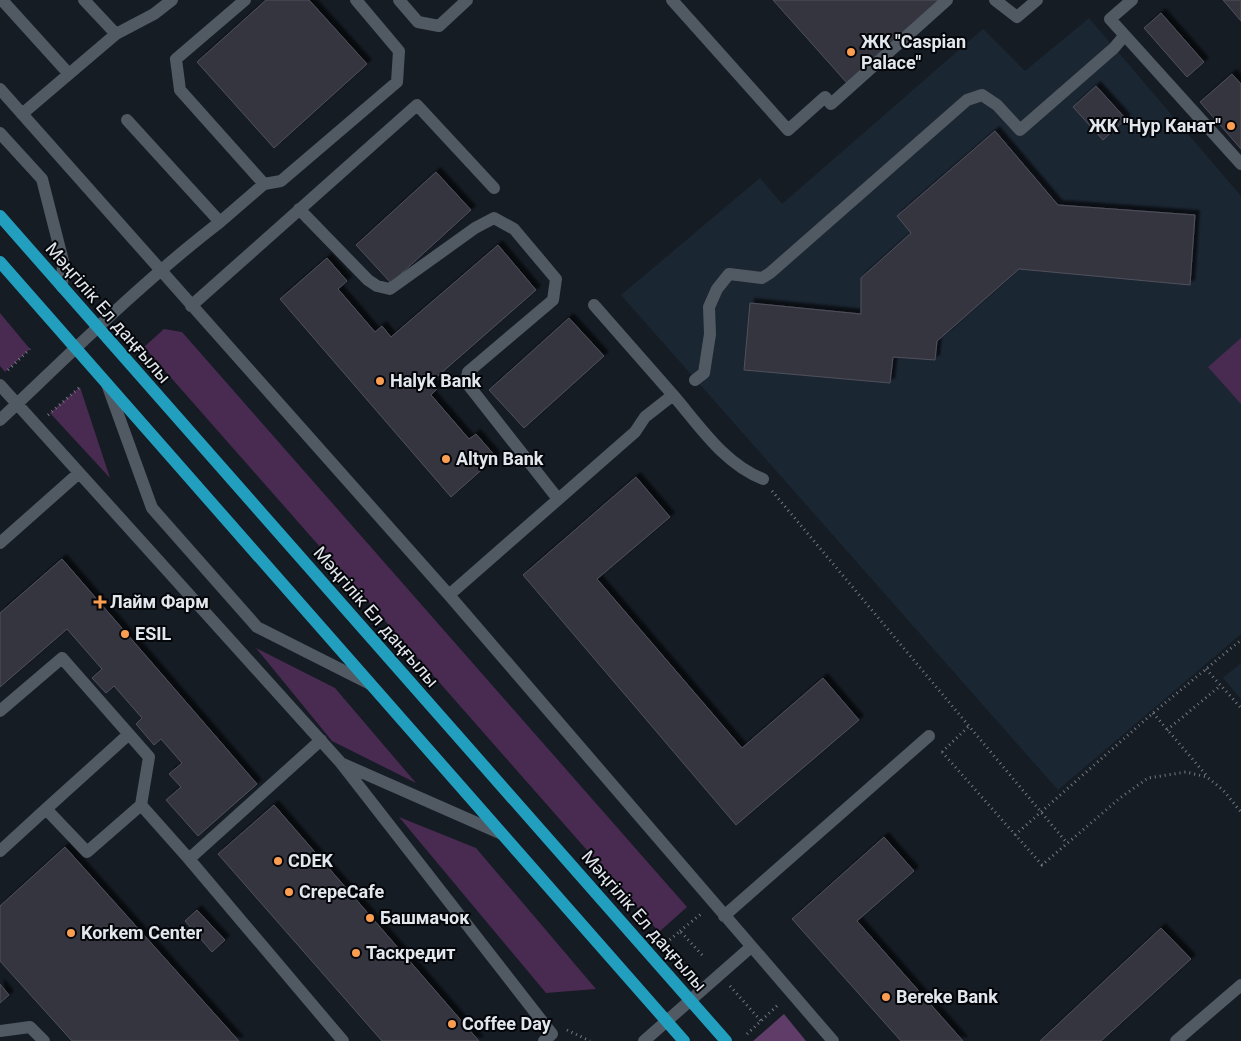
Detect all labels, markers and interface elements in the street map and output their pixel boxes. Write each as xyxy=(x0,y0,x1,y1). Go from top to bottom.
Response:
place label: ЖК "Caspian Palace" xyxy=(861,31,966,73)
marker: ЖК "Caspian Palace" xyxy=(845,46,857,58)
place label: ЖК "Нур Канат" xyxy=(1089,115,1221,136)
marker: ЖК "Нур Канат" xyxy=(1225,120,1237,132)
street label: Мәңгілік Ел даңғылы xyxy=(42,238,175,387)
place label: Halyk Bank xyxy=(390,370,481,391)
marker: Halyk Bank xyxy=(374,375,386,387)
place label: Altyn Bank xyxy=(456,448,544,469)
marker: Altyn Bank xyxy=(440,453,452,465)
street label: Мәңгілік Ел даңғылы xyxy=(310,542,443,691)
place label: Лайм Фарм xyxy=(110,591,209,612)
marker: Лайм Фарм xyxy=(94,596,106,608)
place label: ESIL xyxy=(135,623,171,644)
marker: ESIL xyxy=(119,628,131,640)
street label: Мәңгілік Ел даңғылы xyxy=(578,846,711,995)
place label: CDEK xyxy=(288,850,334,871)
marker: CDEK xyxy=(272,855,284,867)
place label: CrepeCafe xyxy=(299,881,384,902)
marker: CrepeCafe xyxy=(283,886,295,898)
place label: Башмачок xyxy=(380,907,470,928)
marker: Башмачок xyxy=(364,912,376,924)
place label: Korkem Center xyxy=(81,922,203,943)
marker: Korkem Center xyxy=(65,927,77,939)
place label: Таскредит xyxy=(366,942,455,963)
marker: Таскредит xyxy=(350,947,362,959)
place label: Bereke Bank xyxy=(896,986,998,1007)
marker: Bereke Bank xyxy=(880,991,892,1003)
place label: Coffee Day xyxy=(462,1013,552,1034)
marker: Coffee Day xyxy=(446,1018,458,1030)

